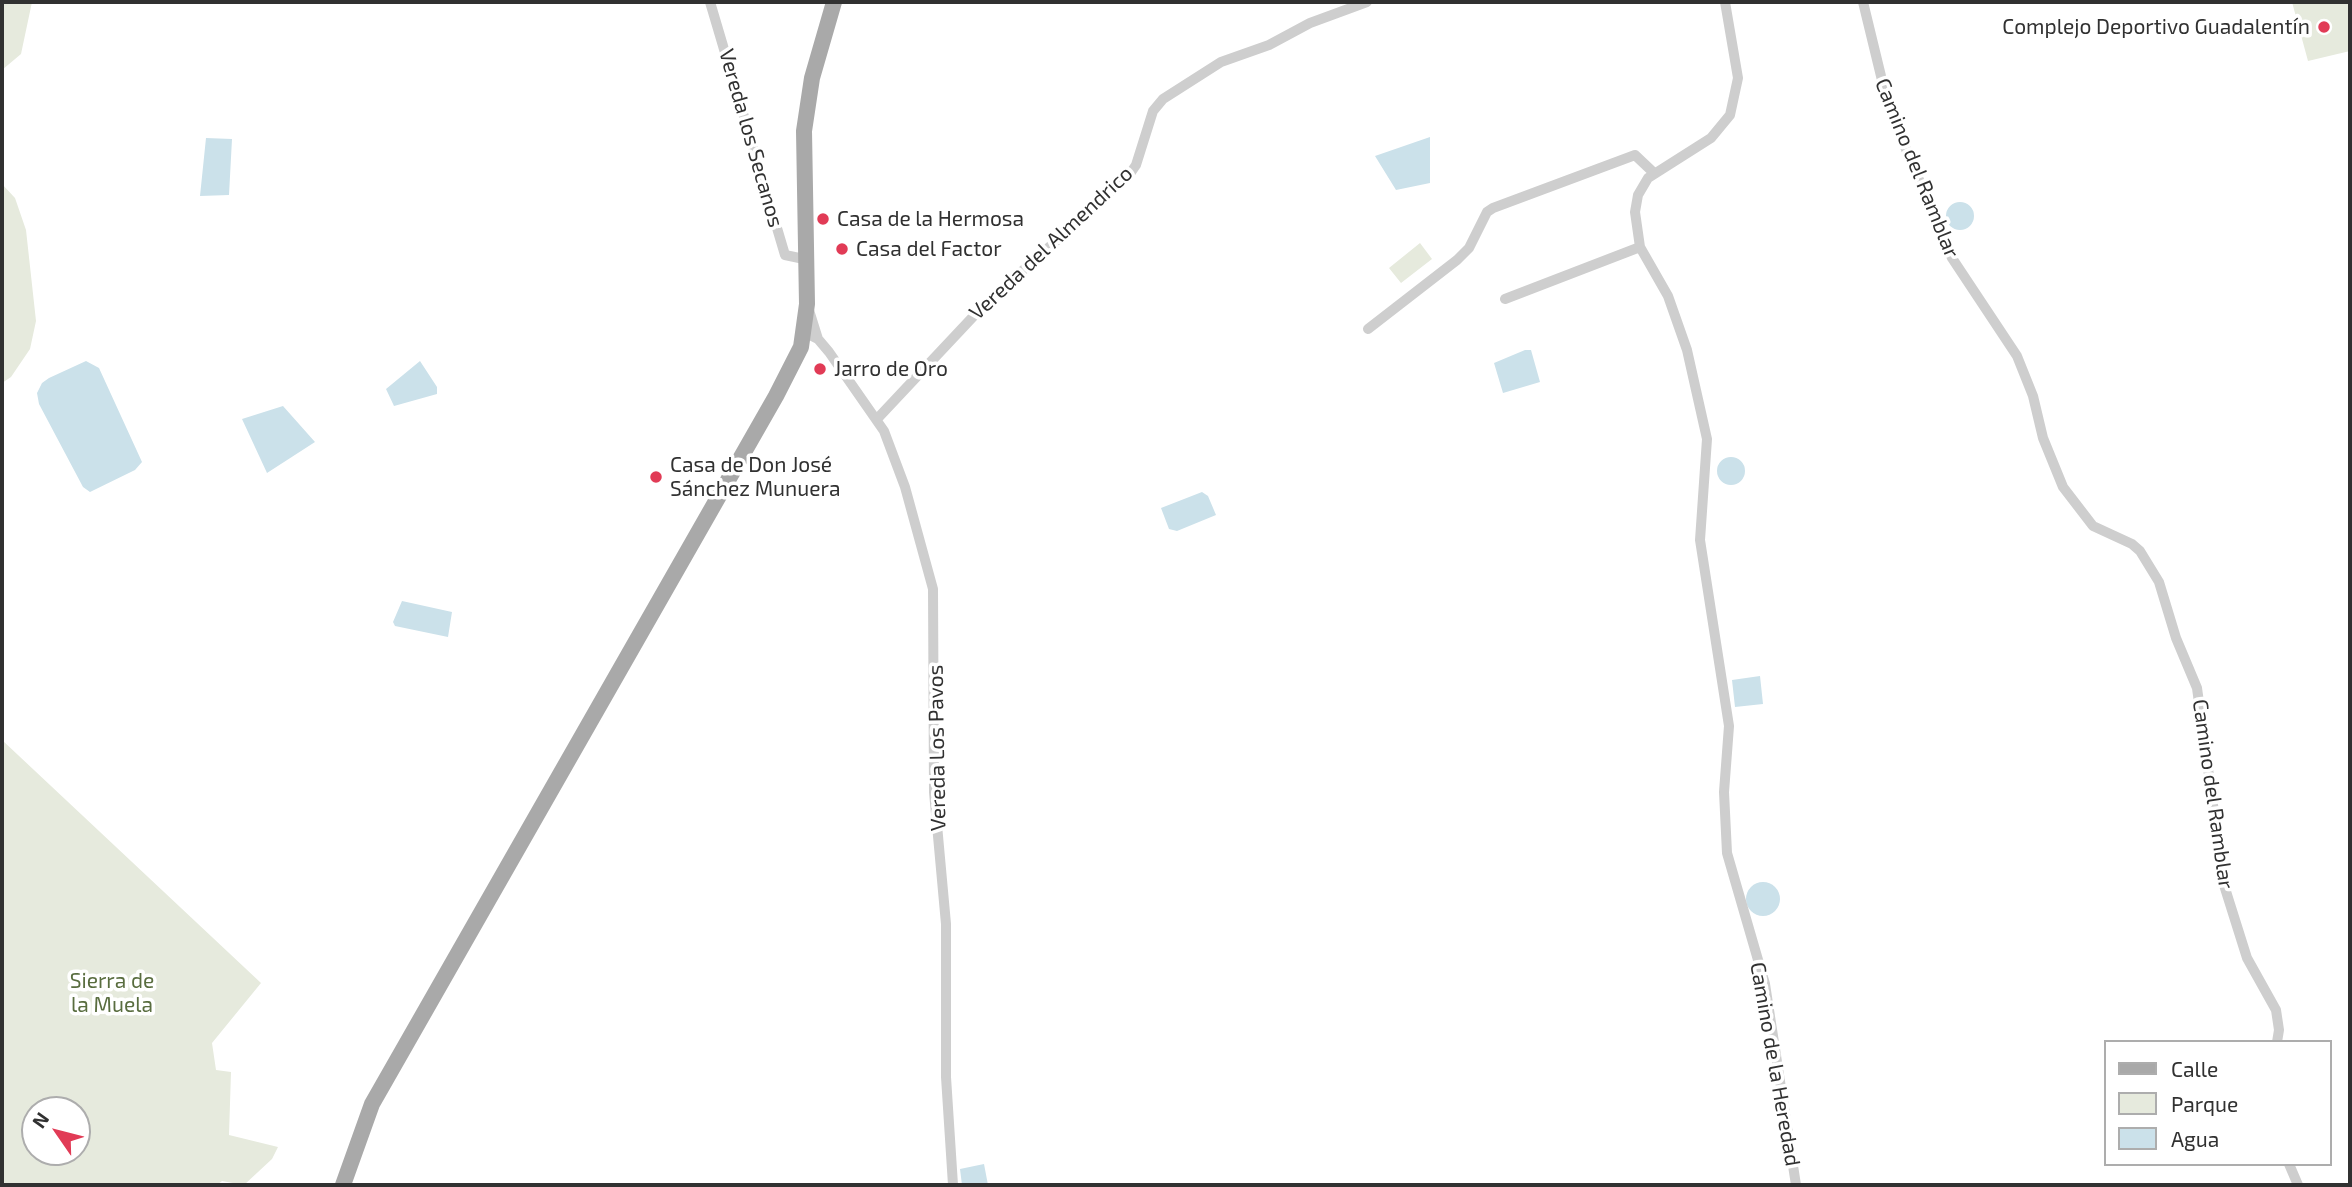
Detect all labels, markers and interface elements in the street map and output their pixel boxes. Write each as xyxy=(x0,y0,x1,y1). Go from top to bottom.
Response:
place label: Complejo Deportivo Guadalentín xyxy=(2002,14,2310,40)
marker: Complejo Deportivo Guadalentín xyxy=(2316,19,2332,35)
street label: Vereda los Secanos xyxy=(714,46,788,230)
street label: Camino del Ramblar xyxy=(1870,75,1964,261)
street label: Vereda del Almendrico xyxy=(964,161,1138,325)
place label: Casa de la Hermosa xyxy=(837,206,1024,232)
marker: Casa de la Hermosa xyxy=(815,211,831,227)
place label: Casa del Factor xyxy=(856,236,1002,262)
marker: Casa del Factor xyxy=(834,241,850,257)
place label: Jarro de Oro xyxy=(834,356,948,382)
marker: Jarro de Oro xyxy=(812,361,828,377)
place label: Casa de Don José Sánchez Munuera xyxy=(670,452,840,502)
marker: Casa de Don José Sánchez Munuera xyxy=(648,469,664,485)
street label: Vereda Los Pavos xyxy=(923,665,951,831)
street label: Camino del Ramblar xyxy=(2187,698,2239,890)
street label: Camino de la Heredad xyxy=(1745,960,1805,1168)
park label: Sierra de la Muela xyxy=(70,968,154,1018)
legend xyxy=(2104,1040,2331,1166)
text: Calle xyxy=(2171,1056,2218,1081)
text: Parque xyxy=(2171,1091,2238,1116)
north arrow xyxy=(21,1096,91,1166)
text: N xyxy=(27,1108,53,1132)
text: Agua xyxy=(2171,1126,2219,1151)

